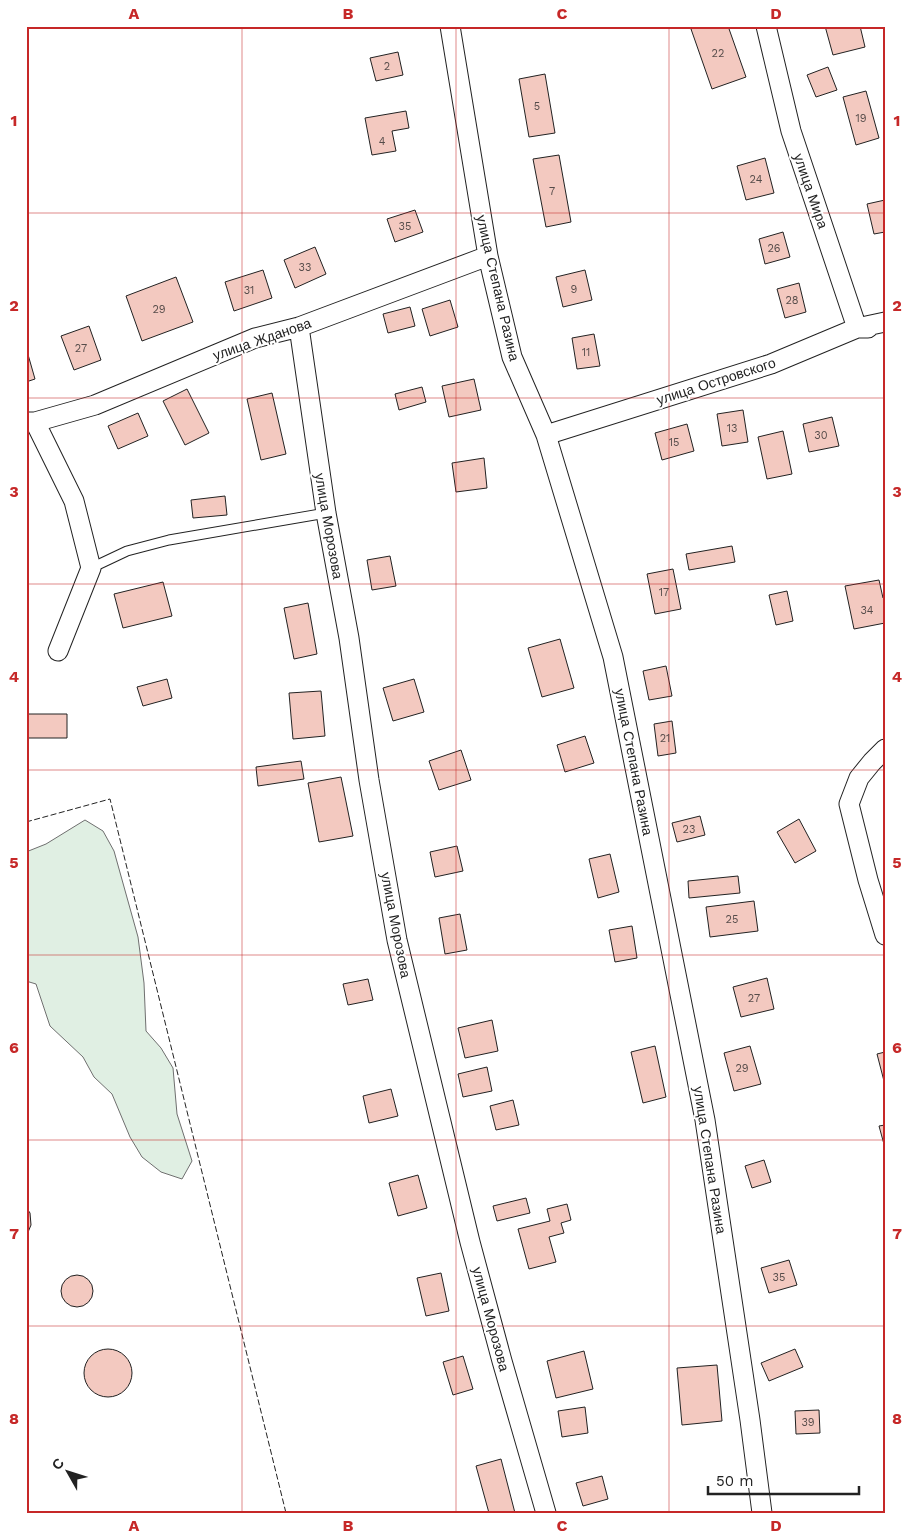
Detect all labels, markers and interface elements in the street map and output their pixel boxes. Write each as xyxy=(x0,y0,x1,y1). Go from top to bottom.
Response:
text: A xyxy=(129,4,140,23)
text: B xyxy=(343,4,354,23)
text: C xyxy=(557,4,568,23)
text: D xyxy=(770,4,782,23)
house number: 22 xyxy=(712,47,724,60)
house number: 2 xyxy=(384,60,390,73)
house number: 5 xyxy=(534,100,540,113)
text: 1 xyxy=(11,111,17,130)
text: 1 xyxy=(894,111,900,130)
house number: 19 xyxy=(855,112,867,125)
house number: 4 xyxy=(379,135,386,148)
street label: улица Мира xyxy=(791,151,831,231)
house number: 24 xyxy=(750,173,763,186)
house number: 7 xyxy=(549,185,555,198)
street label: улица Степана Разина xyxy=(473,213,523,363)
house number: 35 xyxy=(399,220,411,233)
house number: 26 xyxy=(767,242,781,255)
house number: 33 xyxy=(299,261,311,274)
house number: 9 xyxy=(571,283,578,296)
house number: 31 xyxy=(244,284,254,297)
house number: 28 xyxy=(785,294,799,307)
text: 2 xyxy=(9,296,19,315)
text: 2 xyxy=(892,296,902,315)
house number: 29 xyxy=(152,303,166,316)
street label: улица Жданова xyxy=(211,315,313,363)
house number: 27 xyxy=(75,342,87,355)
house number: 11 xyxy=(582,346,590,359)
street label: улица Островского xyxy=(655,354,778,408)
house number: 13 xyxy=(727,422,737,435)
house number: 30 xyxy=(814,429,828,442)
house number: 15 xyxy=(669,436,679,449)
street label: улица Морозова xyxy=(312,472,346,580)
text: 3 xyxy=(9,482,19,501)
text: 3 xyxy=(892,482,902,501)
house number: 17 xyxy=(659,586,669,599)
house number: 34 xyxy=(860,604,874,617)
text: 4 xyxy=(9,667,19,686)
text: 4 xyxy=(892,667,902,686)
street label: улица Степана Разина xyxy=(612,687,656,837)
house number: 21 xyxy=(660,732,670,745)
house number: 23 xyxy=(683,823,695,836)
text: 5 xyxy=(9,853,19,872)
text: 5 xyxy=(892,853,902,872)
street label: улица Морозова xyxy=(378,871,414,979)
house number: 25 xyxy=(726,913,738,926)
house number: 27 xyxy=(748,992,760,1005)
text: 6 xyxy=(9,1038,19,1057)
text: 6 xyxy=(892,1038,902,1057)
house number: 29 xyxy=(735,1062,749,1075)
street label: улица Степана Разина xyxy=(690,1085,730,1235)
text: 7 xyxy=(9,1224,19,1243)
text: 7 xyxy=(892,1224,902,1243)
street label: улица Морозова xyxy=(469,1265,513,1373)
house number: 35 xyxy=(773,1271,785,1284)
text: 8 xyxy=(9,1409,19,1428)
text: 8 xyxy=(892,1409,902,1428)
house number: 39 xyxy=(801,1416,815,1429)
north arrow xyxy=(42,1446,92,1496)
text: С xyxy=(48,1455,67,1473)
scale bar xyxy=(708,1464,860,1496)
text: 50 m xyxy=(716,1472,753,1490)
text: A xyxy=(129,1516,140,1535)
text: B xyxy=(343,1516,354,1535)
text: C xyxy=(557,1516,568,1535)
text: D xyxy=(770,1516,782,1535)

